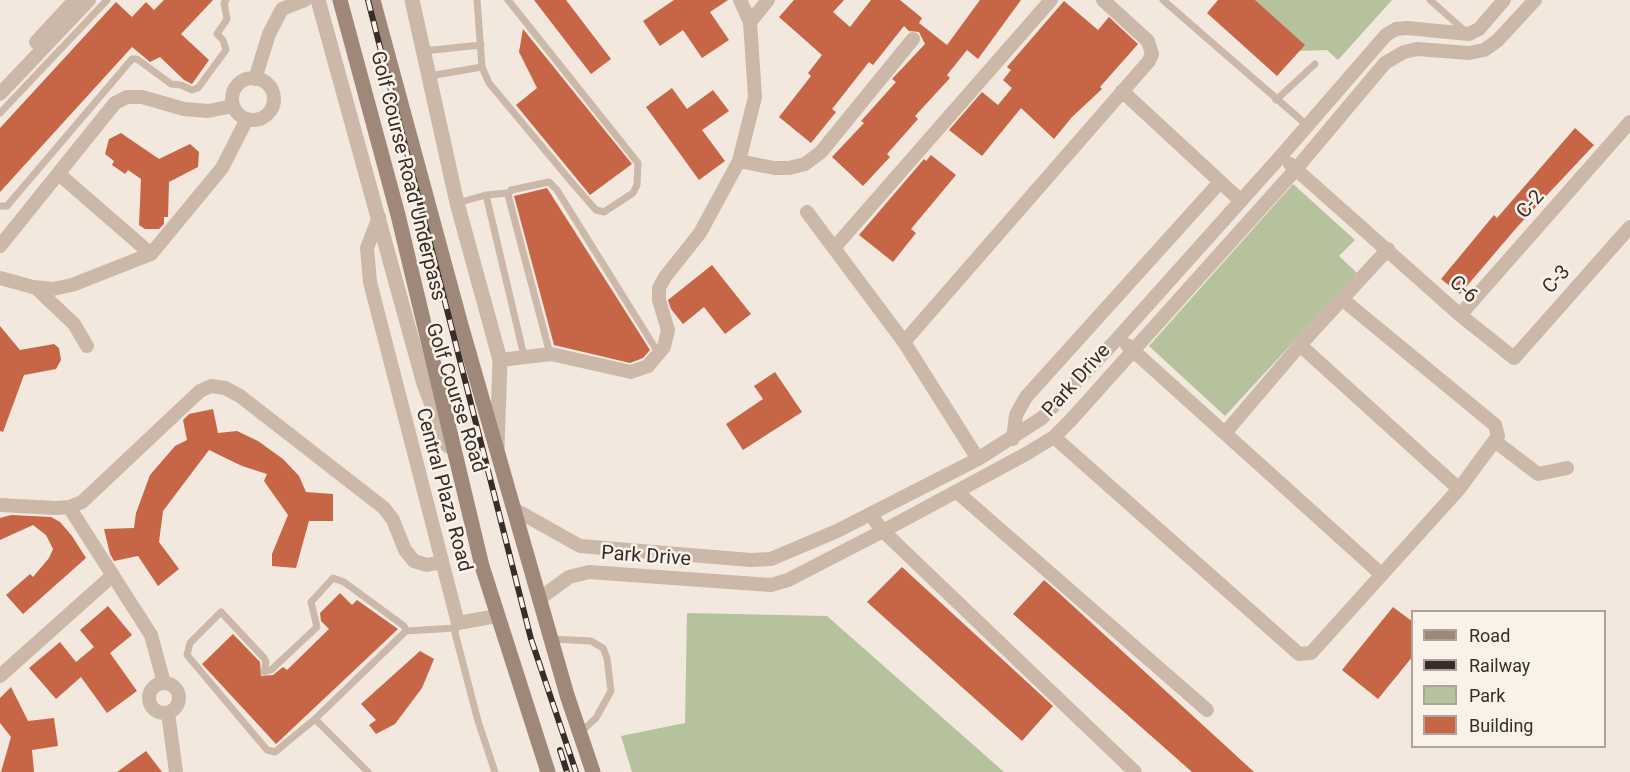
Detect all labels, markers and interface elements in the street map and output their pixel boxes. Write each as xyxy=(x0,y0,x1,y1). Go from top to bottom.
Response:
street label: Golf Course Road Underpass xyxy=(364,49,450,303)
street label: C-2 xyxy=(1512,186,1550,224)
street label: C-3 xyxy=(1538,261,1576,299)
street label: C-6 xyxy=(1444,271,1482,309)
street label: Golf Course Road xyxy=(420,320,490,476)
street label: Park Drive xyxy=(1038,339,1116,423)
street label: Central Plaza Road xyxy=(410,406,476,574)
street label: Park Drive xyxy=(600,542,692,572)
legend xyxy=(1411,610,1606,748)
text: Road xyxy=(1469,625,1510,646)
text: Railway xyxy=(1469,655,1530,676)
text: Park xyxy=(1469,685,1505,706)
text: Building xyxy=(1469,715,1533,736)

